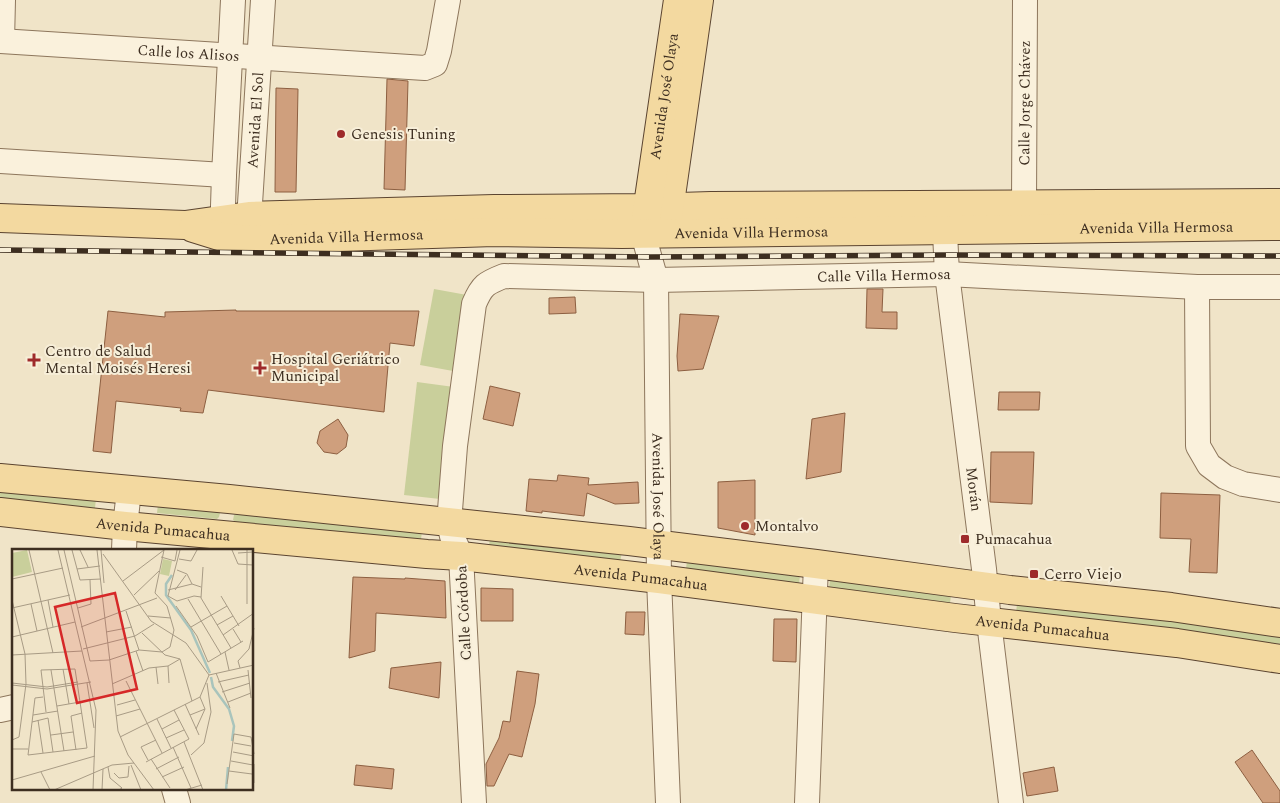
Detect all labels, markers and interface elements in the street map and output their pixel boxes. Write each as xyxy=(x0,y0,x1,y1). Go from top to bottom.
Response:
street label: Avenida José Olaya xyxy=(643,31,685,161)
street label: Calle los Alisos xyxy=(137,38,240,68)
street label: Calle Jorge Chávez xyxy=(1013,40,1036,166)
street label: Avenida El Sol xyxy=(241,71,270,169)
place label: Genesis Tuning xyxy=(351,123,456,146)
marker: Genesis Tuning xyxy=(335,128,347,140)
street label: Avenida Villa Hermosa xyxy=(1079,215,1234,240)
street label: Avenida Villa Hermosa xyxy=(674,220,829,245)
street label: Avenida Villa Hermosa xyxy=(269,223,424,251)
street label: Calle Villa Hermosa xyxy=(817,262,952,288)
place label: Centro de Salud Mental Moisés Heresi xyxy=(45,340,191,380)
place label: Hospital Geriátrico Municipal xyxy=(271,348,400,388)
marker: Centro de Salud Mental Moisés Heresi xyxy=(27,353,41,367)
marker: Hospital Geriátrico Municipal xyxy=(253,361,267,375)
street label: Avenida José Olaya xyxy=(646,432,670,561)
street label: Morán xyxy=(960,466,988,513)
street label: Avenida Pumacahua xyxy=(95,511,232,547)
place label: Montalvo xyxy=(755,515,819,538)
marker: Montalvo xyxy=(739,520,751,532)
place label: Pumacahua xyxy=(975,528,1053,551)
marker: Pumacahua xyxy=(959,533,971,545)
inset map xyxy=(12,549,254,790)
street label: Avenida Pumacahua xyxy=(572,558,710,597)
place label: Cerro Viejo xyxy=(1044,563,1122,586)
street label: Calle Córdoba xyxy=(450,564,478,661)
marker: Cerro Viejo xyxy=(1028,568,1040,580)
street label: Avenida Pumacahua xyxy=(974,609,1111,647)

